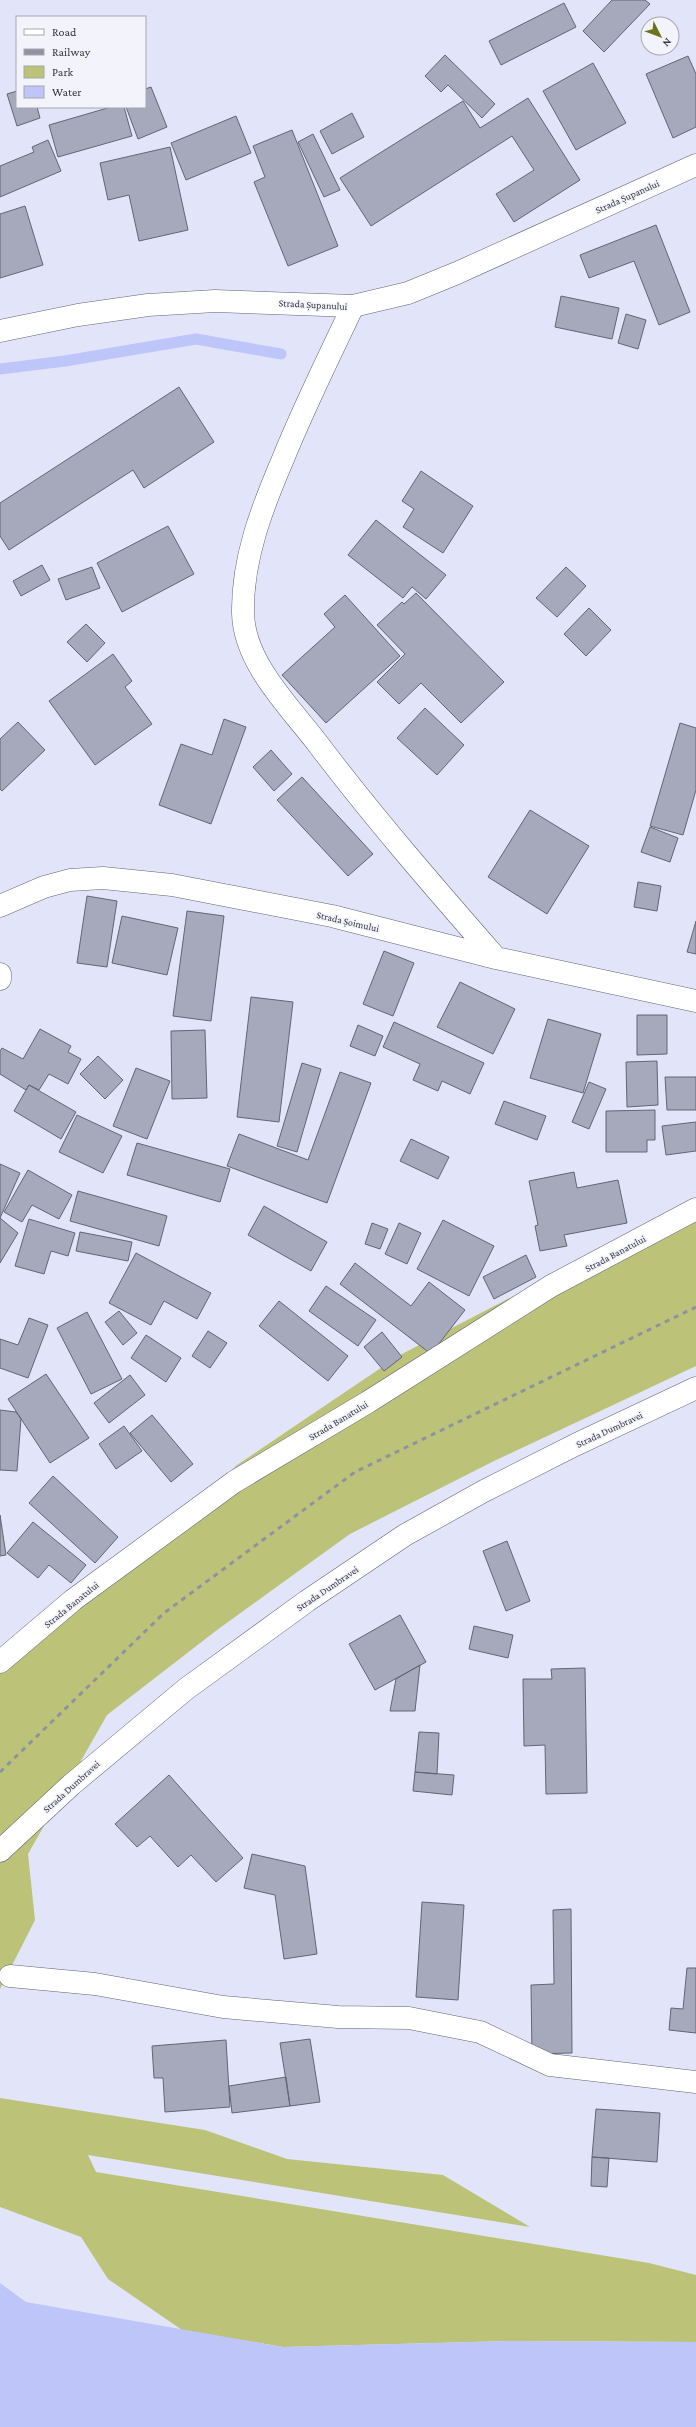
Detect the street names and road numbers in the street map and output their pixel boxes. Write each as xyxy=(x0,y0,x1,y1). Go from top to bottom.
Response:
street label: Strada Șupanului xyxy=(594,177,662,216)
street label: Strada Șupanului xyxy=(278,297,348,313)
street label: Strada Șoimului xyxy=(315,909,381,935)
street label: Strada Banatului xyxy=(583,1233,648,1274)
street label: Strada Banatului xyxy=(307,1398,370,1442)
street label: Strada Dumbravei xyxy=(574,1409,645,1450)
street label: Strada Dumbravei xyxy=(294,1563,361,1613)
street label: Strada Banatului xyxy=(42,1579,101,1630)
street label: Strada Dumbravei xyxy=(41,1758,102,1815)

